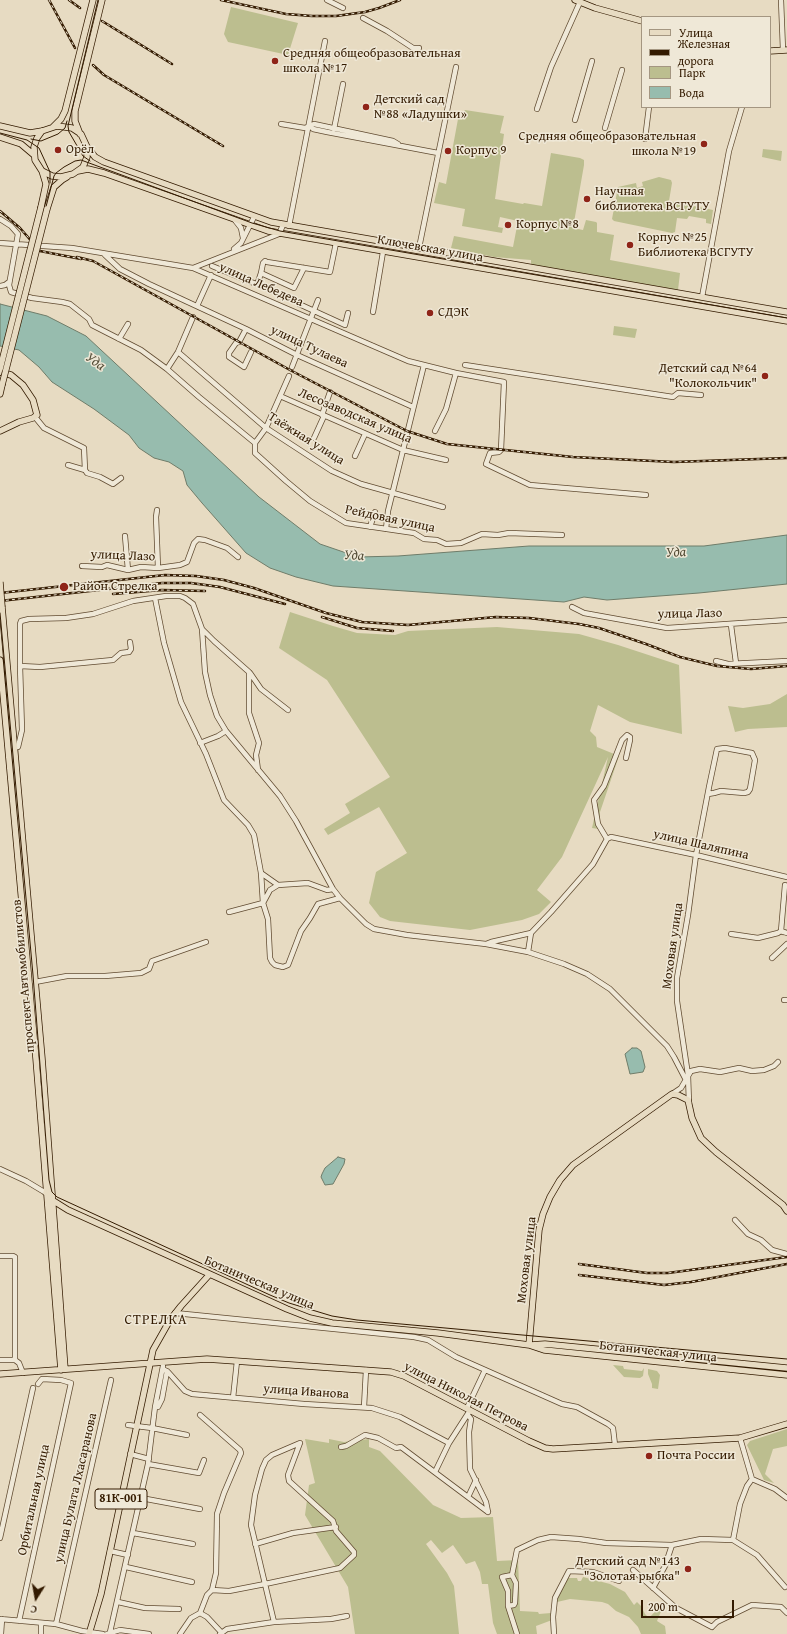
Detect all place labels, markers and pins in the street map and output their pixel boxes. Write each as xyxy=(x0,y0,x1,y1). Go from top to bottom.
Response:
place label: Средняя общеобразовательная школа №17 xyxy=(283,46,461,77)
marker: Средняя общеобразовательная школа №17 xyxy=(270,56,280,66)
place label: Детский сад №88 «Ладушки» xyxy=(374,92,467,123)
marker: Детский сад №88 «Ладушки» xyxy=(361,102,371,112)
place label: Средняя общеобразовательная школа №19 xyxy=(518,129,696,160)
marker: Средняя общеобразовательная школа №19 xyxy=(699,139,709,149)
place label: Орёл xyxy=(66,142,94,158)
place label: Корпус 9 xyxy=(456,143,506,159)
marker: Орёл xyxy=(53,145,63,155)
marker: Корпус 9 xyxy=(443,146,453,156)
place label: Научная библиотека ВСГУТУ xyxy=(595,184,710,215)
marker: Научная библиотека ВСГУТУ xyxy=(582,194,592,204)
place label: Корпус №8 xyxy=(516,217,579,233)
marker: Корпус №8 xyxy=(503,220,513,230)
place label: Корпус №25 Библиотека ВСГУТУ xyxy=(638,230,753,261)
marker: Корпус №25 Библиотека ВСГУТУ xyxy=(625,240,635,250)
place label: СДЭК xyxy=(438,305,469,321)
marker: СДЭК xyxy=(425,308,435,318)
place label: Детский сад №64 "Колокольчик" xyxy=(659,361,757,392)
marker: Детский сад №64 "Колокольчик" xyxy=(760,371,770,381)
place label: Район Стрелка xyxy=(73,579,158,595)
marker: Район Стрелка xyxy=(58,581,70,593)
place label: Почта России xyxy=(657,1448,735,1464)
marker: Почта России xyxy=(644,1451,654,1461)
place label: Детский сад №143 "Золотая рыбка" xyxy=(575,1554,680,1585)
marker: Детский сад №143 "Золотая рыбка" xyxy=(683,1564,693,1574)

